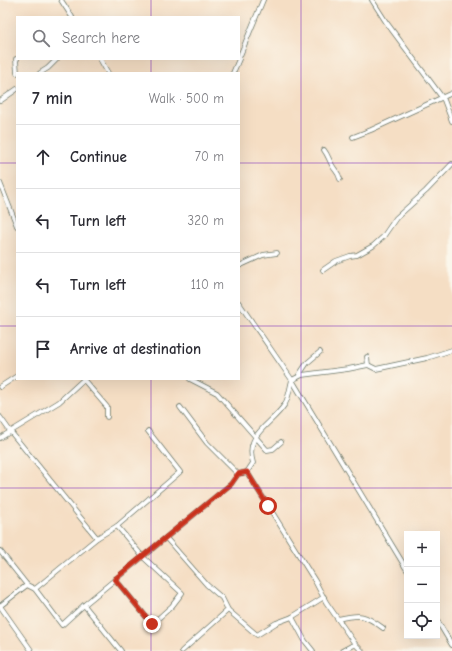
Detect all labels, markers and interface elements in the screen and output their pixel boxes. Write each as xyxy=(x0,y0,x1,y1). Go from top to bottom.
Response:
search box xyxy=(16,16,240,60)
icon: search xyxy=(30,27,52,49)
text: Search here xyxy=(62,29,140,47)
text: 7 min xyxy=(32,89,73,108)
text: Walk · 500 m xyxy=(149,91,224,106)
icon: ahead xyxy=(32,146,54,168)
text: Continue xyxy=(70,148,127,166)
text: 70 m xyxy=(195,149,224,164)
icon: left xyxy=(32,210,54,232)
text: Turn left xyxy=(70,212,126,230)
text: 320 m xyxy=(188,213,224,228)
icon: left xyxy=(32,274,54,296)
text: Turn left xyxy=(70,276,126,294)
text: 110 m xyxy=(191,277,224,292)
icon: arrive xyxy=(32,338,54,360)
text: Arrive at destination xyxy=(70,340,201,358)
route start xyxy=(259,497,277,515)
map controls xyxy=(404,531,440,639)
button: + xyxy=(404,531,440,567)
button: − xyxy=(404,567,440,603)
button: locate xyxy=(404,603,440,639)
route end xyxy=(143,615,161,633)

